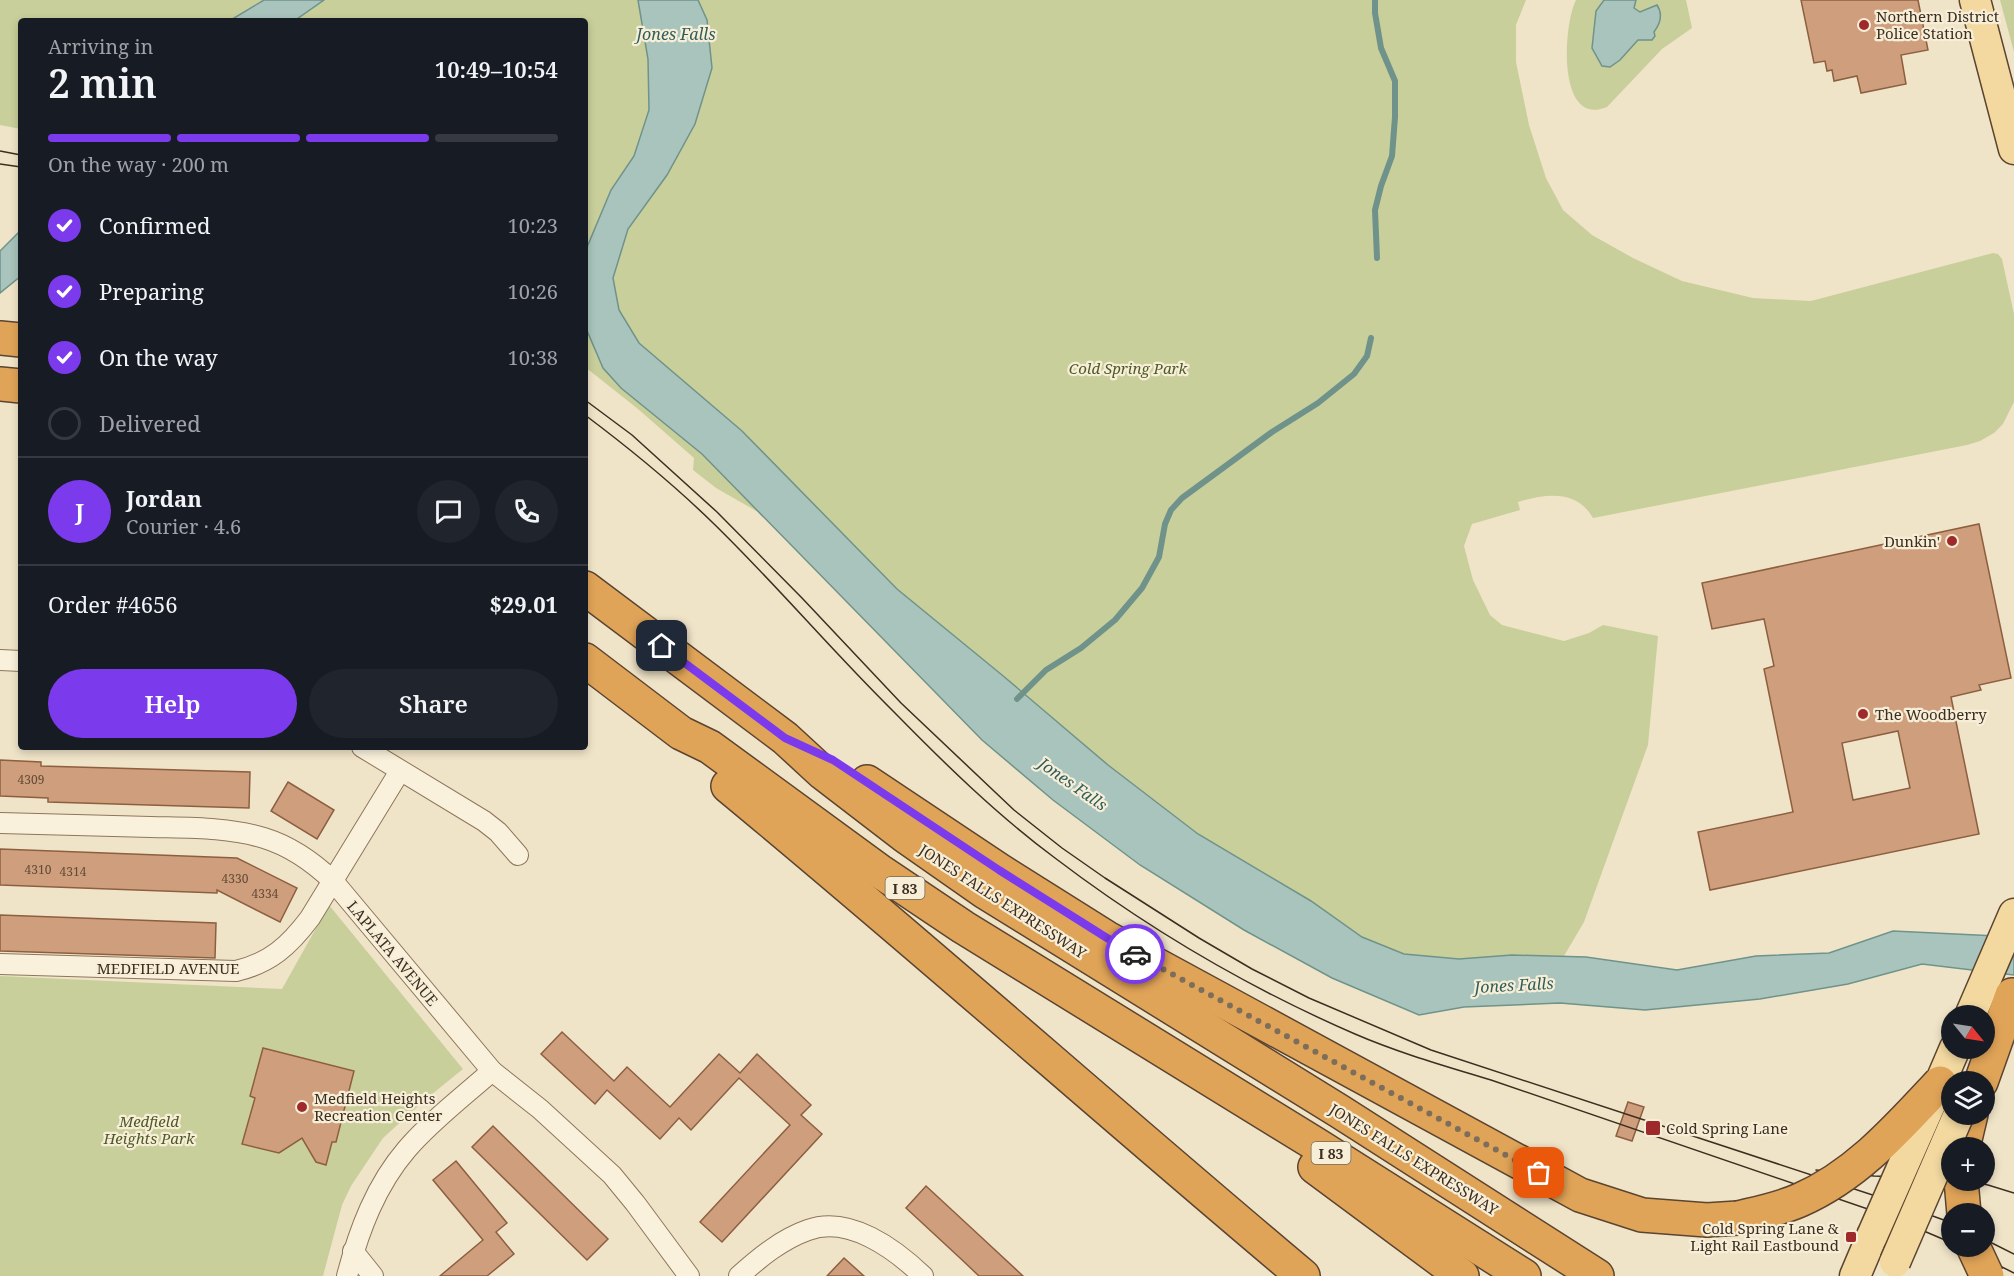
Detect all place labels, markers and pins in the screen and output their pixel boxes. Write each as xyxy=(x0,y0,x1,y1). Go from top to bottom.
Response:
place label: Northern District Police Station xyxy=(1876,6,1999,43)
marker: Northern District Police Station xyxy=(1857,18,1871,32)
place label: Dunkin' xyxy=(1884,531,1940,551)
marker: Dunkin' xyxy=(1945,534,1959,548)
pin xyxy=(636,620,687,671)
place label: The Woodberry xyxy=(1875,704,1987,724)
marker: The Woodberry xyxy=(1856,707,1870,721)
place label: Medfield Heights Recreation Center xyxy=(314,1088,442,1125)
marker: Medfield Heights Recreation Center xyxy=(295,1100,309,1114)
place label: Cold Spring Lane xyxy=(1666,1118,1788,1138)
marker: Cold Spring Lane xyxy=(1644,1119,1662,1137)
pin xyxy=(1513,1147,1564,1198)
place label: Cold Spring Lane & Light Rail Eastbound xyxy=(1690,1218,1839,1255)
marker: Cold Spring Lane & Light Rail Eastbound xyxy=(1844,1230,1858,1244)

